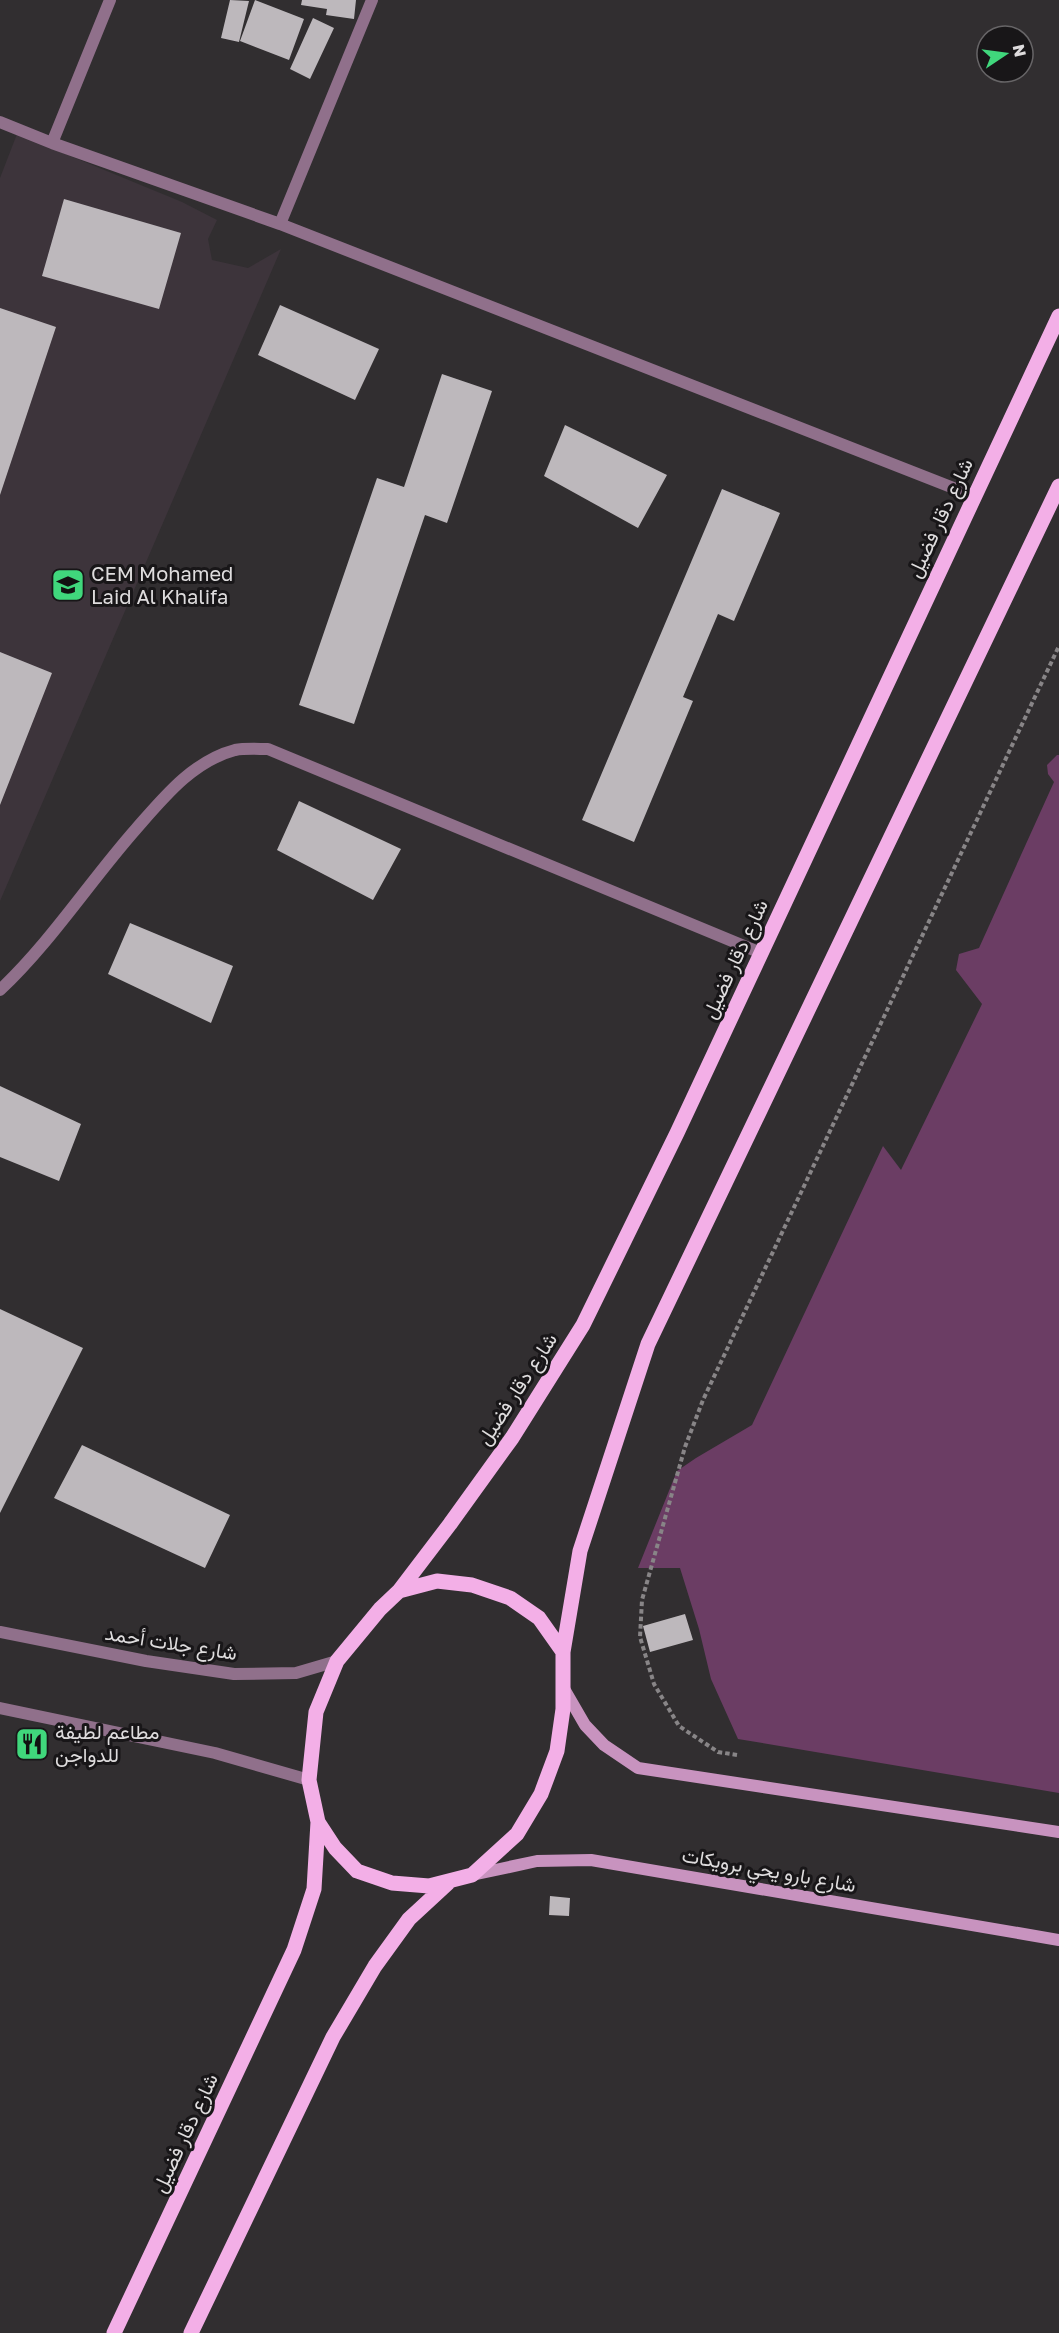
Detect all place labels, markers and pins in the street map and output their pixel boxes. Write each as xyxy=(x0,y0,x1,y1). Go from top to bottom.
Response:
place label: CEM Mohamed Laid Al Khalifa xyxy=(91,561,233,608)
school or university icon: CEM Mohamed Laid Al Khalifa xyxy=(50,567,86,603)
place label: مطاعم لطيفة للدواجن xyxy=(55,1719,159,1768)
restaurant icon: مطاعم لطيفة للدواجن xyxy=(14,1726,50,1762)

